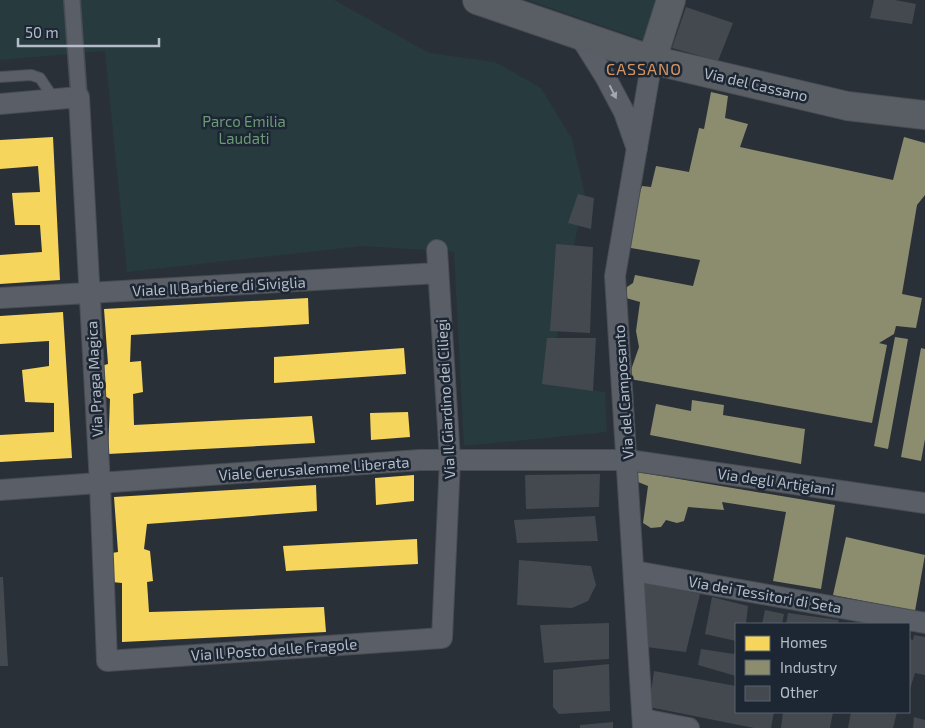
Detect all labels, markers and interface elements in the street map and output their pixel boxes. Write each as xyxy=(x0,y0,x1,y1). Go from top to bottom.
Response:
scale bar xyxy=(18,15,159,47)
text: 50 m xyxy=(25,23,59,41)
district label: CASSANO xyxy=(606,59,682,78)
street label: Via del Cassano xyxy=(702,63,810,105)
one-way arrow xyxy=(609,85,617,99)
park label: Parco Emilia Laudati xyxy=(202,112,286,147)
street label: Viale Il Barbiere di Siviglia xyxy=(132,272,306,300)
street label: Via Il Giardino dei Ciliegi xyxy=(432,319,458,479)
street label: Via Praga Magica xyxy=(82,320,106,438)
street label: Via del Camposanto xyxy=(609,324,637,460)
street label: Viale Gerusalemme Liberata xyxy=(218,452,410,484)
street label: Via degli Artigiani xyxy=(716,464,836,498)
street label: Via dei Tessitori di Seta xyxy=(687,572,843,616)
legend xyxy=(735,623,910,713)
text: Homes xyxy=(780,633,827,651)
street label: Via Il Posto delle Fragole xyxy=(190,634,358,664)
text: Industry xyxy=(780,658,837,676)
text: Other xyxy=(780,683,819,701)

